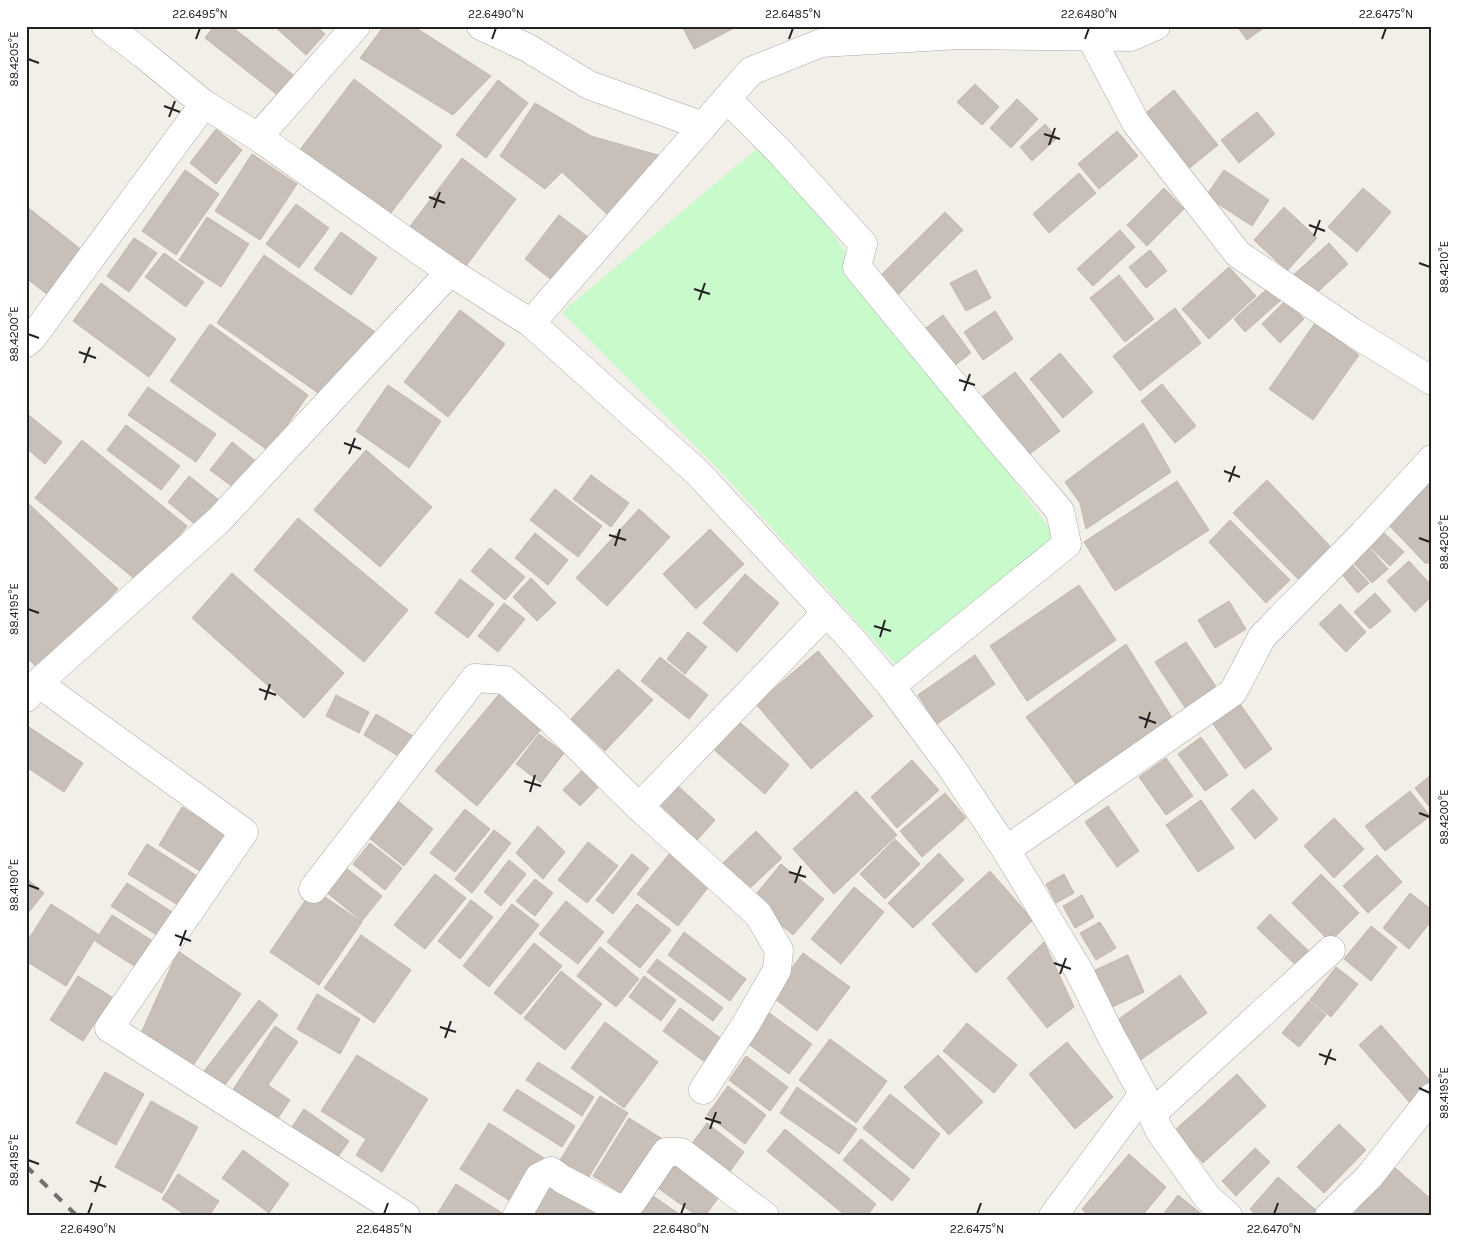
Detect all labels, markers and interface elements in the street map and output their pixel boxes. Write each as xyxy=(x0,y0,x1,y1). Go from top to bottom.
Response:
text: 22.6495°N xyxy=(172,7,228,21)
text: 22.6490°N xyxy=(468,7,524,21)
text: 22.6485°N xyxy=(765,7,821,21)
text: 22.6480°N xyxy=(1061,7,1117,21)
text: 22.6475°N xyxy=(1359,7,1413,21)
text: 88.4205°E xyxy=(7,31,21,87)
text: 88.4210°E xyxy=(1437,241,1451,293)
text: 88.4200°E xyxy=(7,306,21,362)
text: 88.4205°E xyxy=(1437,514,1451,570)
text: 88.4195°E xyxy=(7,583,21,635)
text: 88.4200°E xyxy=(1437,789,1451,845)
text: 88.4190°E xyxy=(7,859,21,911)
text: 88.4195°E xyxy=(1437,1067,1451,1119)
text: 88.4185°E xyxy=(7,1134,21,1186)
text: 22.6490°N xyxy=(60,1222,116,1236)
text: 22.6485°N xyxy=(356,1222,412,1236)
text: 22.6480°N xyxy=(653,1222,709,1236)
text: 22.6475°N xyxy=(950,1222,1004,1236)
text: 22.6470°N xyxy=(1247,1222,1301,1236)

